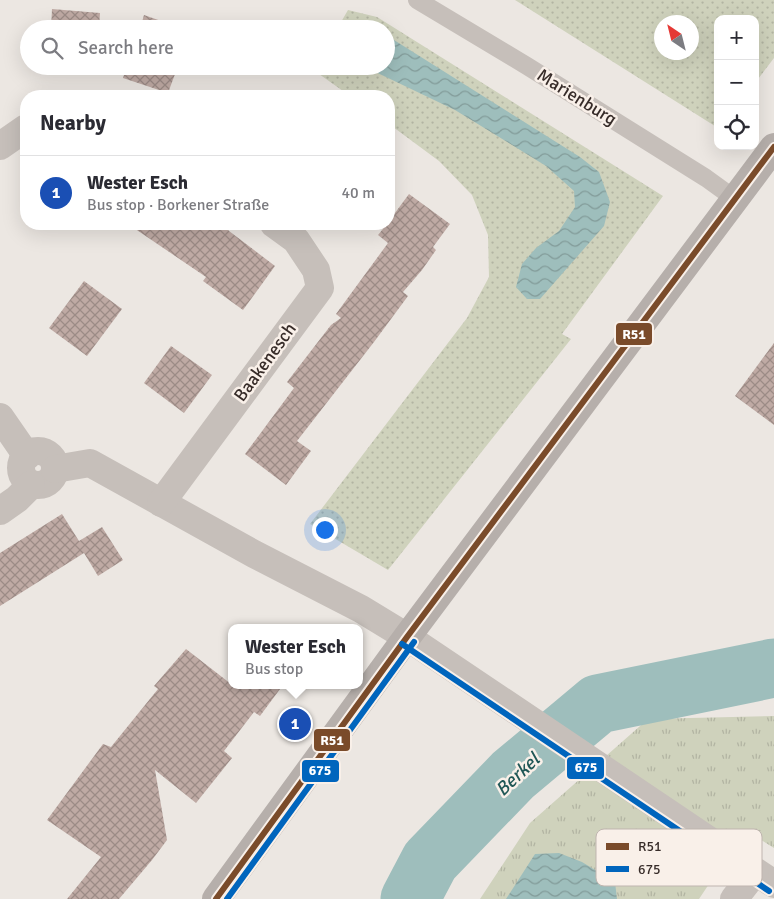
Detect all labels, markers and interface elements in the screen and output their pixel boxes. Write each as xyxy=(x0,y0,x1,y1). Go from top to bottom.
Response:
north arrow xyxy=(654,15,699,60)
map controls xyxy=(714,15,759,150)
button: + xyxy=(714,15,759,60)
search box xyxy=(20,20,395,75)
icon: search xyxy=(38,34,66,62)
text: Search here xyxy=(78,36,174,60)
button: − xyxy=(714,60,759,105)
street label: Marienburg xyxy=(533,64,621,130)
button: locate xyxy=(714,105,759,150)
text: Nearby xyxy=(40,110,106,136)
text: Wester Esch xyxy=(87,171,188,195)
text: 1 xyxy=(52,183,60,203)
text: 40 m xyxy=(341,183,375,203)
text: Bus stop · Borkener Straße xyxy=(87,195,269,215)
street label: Baakenesch xyxy=(229,318,301,406)
line badge: R51 xyxy=(615,322,653,346)
text: R51 xyxy=(622,326,646,343)
your location xyxy=(312,517,338,543)
popup xyxy=(228,624,363,689)
text: Wester Esch xyxy=(245,635,346,659)
text: Bus stop xyxy=(245,659,303,679)
pin: 1 xyxy=(279,705,311,743)
line badge: R51 xyxy=(313,728,351,752)
text: R51 xyxy=(320,732,344,749)
water label: Berkel xyxy=(490,747,546,801)
line badge: 675 xyxy=(566,756,605,780)
line badge: 675 xyxy=(301,759,340,783)
text: 675 xyxy=(575,759,597,776)
text: 675 xyxy=(309,762,331,779)
legend xyxy=(596,829,762,886)
text: R51 xyxy=(638,838,662,855)
text: 675 xyxy=(638,861,661,878)

